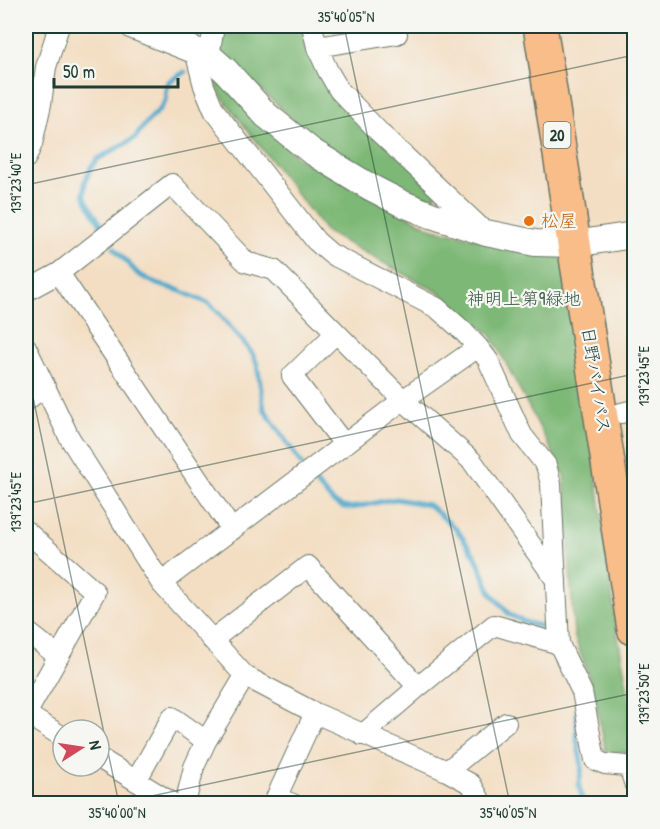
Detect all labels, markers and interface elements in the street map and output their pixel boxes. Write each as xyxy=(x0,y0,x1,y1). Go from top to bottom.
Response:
text: 35°40'05"N xyxy=(318,6,374,27)
scale bar xyxy=(54,51,178,89)
text: 50 m xyxy=(63,59,95,84)
road number: 20 xyxy=(544,122,570,148)
text: 139°23'40"E xyxy=(5,152,26,213)
place label: 松屋 xyxy=(541,208,577,233)
marker: 松屋 xyxy=(522,214,536,228)
park label: 神明上第9緑地 xyxy=(467,286,581,311)
street label: 日野バイパス xyxy=(576,325,617,435)
text: 139°23'45"E xyxy=(633,345,654,406)
text: 139°23'45"E xyxy=(5,471,26,532)
text: 139°23'50"E xyxy=(633,663,654,725)
north arrow xyxy=(51,718,111,778)
text: N xyxy=(84,738,107,752)
text: 35°40'00"N xyxy=(88,802,146,823)
text: 35°40'05"N xyxy=(480,802,536,823)

